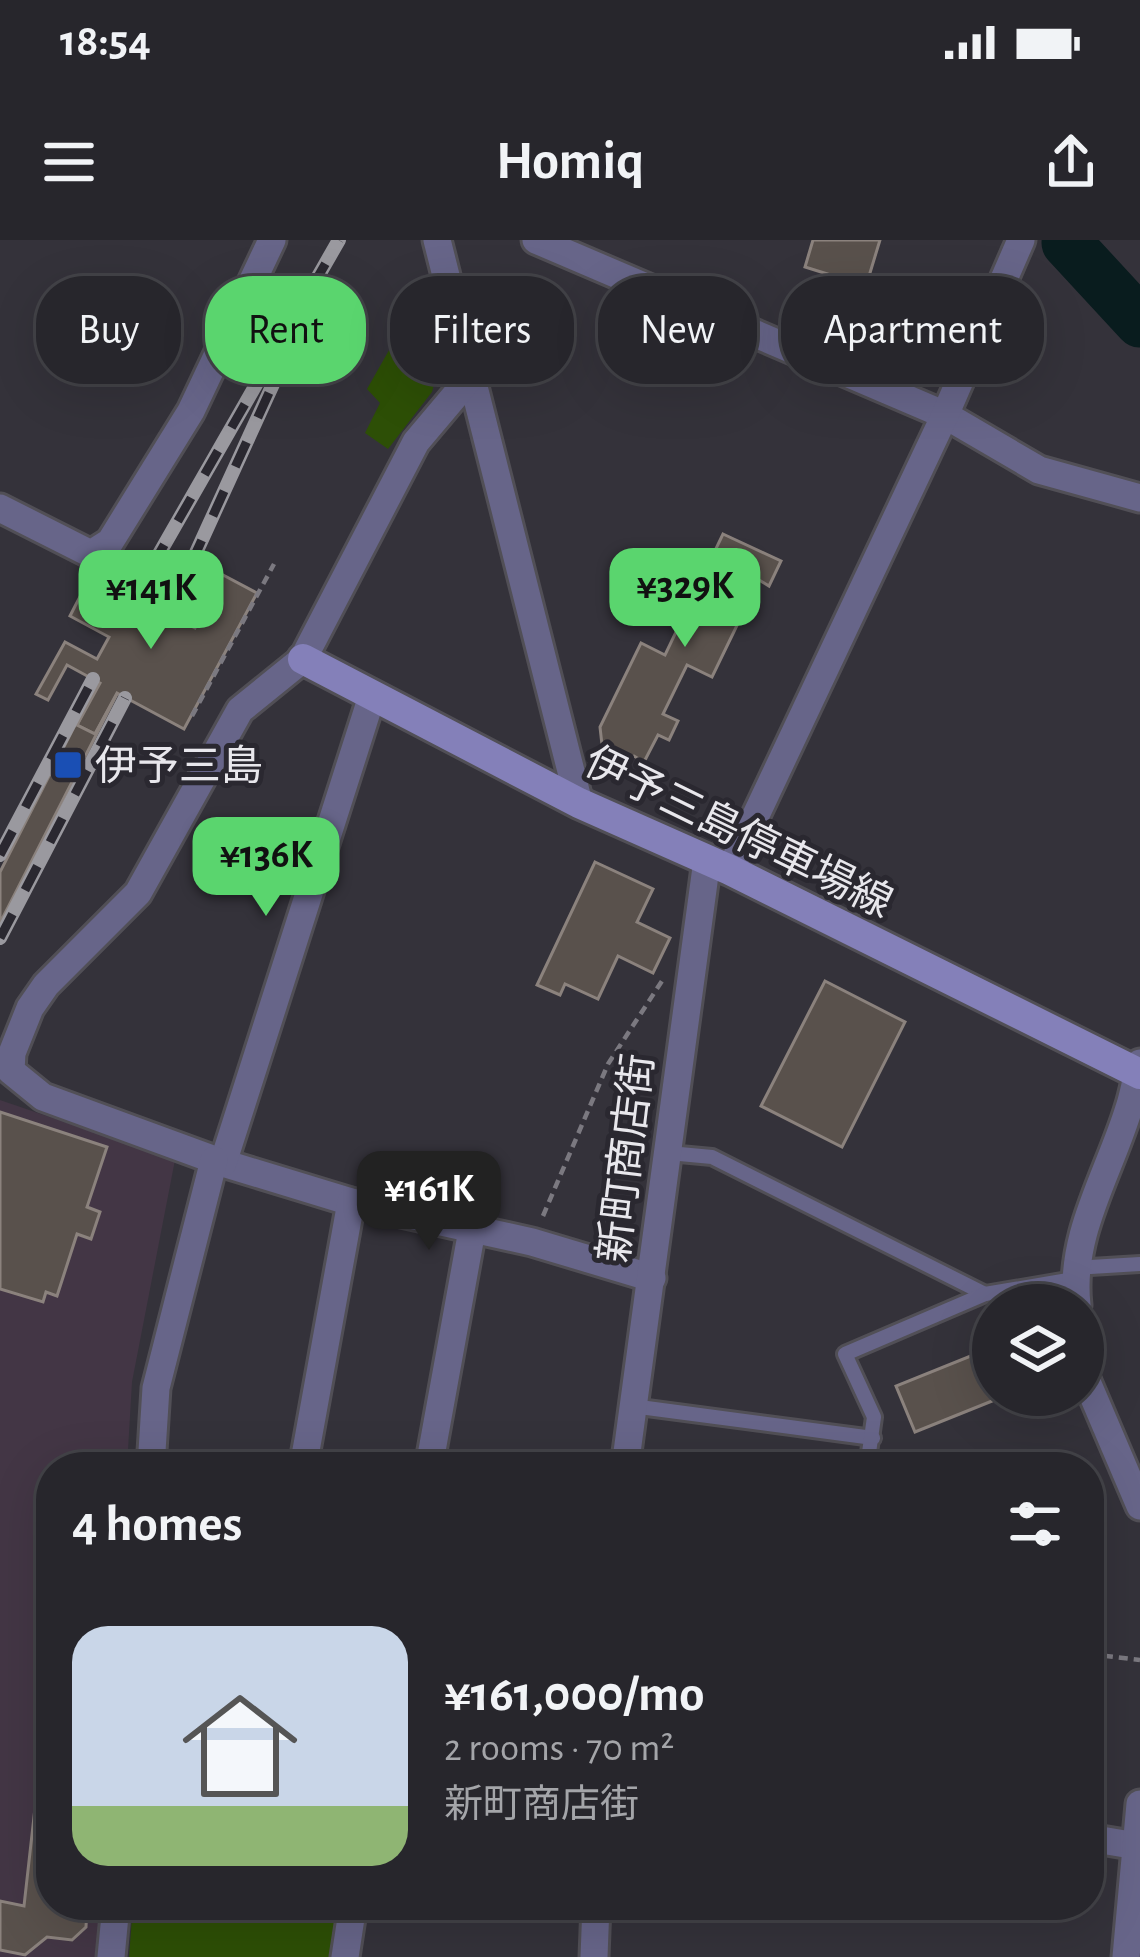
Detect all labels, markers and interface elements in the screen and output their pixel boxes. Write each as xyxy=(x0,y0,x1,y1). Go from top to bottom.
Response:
text: 18:54 xyxy=(60,19,151,64)
icon: menu xyxy=(36,129,102,195)
icon: share xyxy=(1038,129,1104,195)
text: Homiq xyxy=(496,135,644,189)
chip: Buy xyxy=(36,276,181,384)
chip: Rent xyxy=(205,276,366,384)
chip: Filters xyxy=(390,276,574,384)
chip: New xyxy=(598,276,757,384)
chip: Apartment xyxy=(781,276,1044,384)
pin: ¥329K xyxy=(601,548,769,650)
pin: ¥141K xyxy=(67,550,235,652)
text: ¥329K xyxy=(636,567,734,606)
text: ¥141K xyxy=(106,569,197,608)
street label: 伊予三島停車場線 xyxy=(578,738,899,925)
place label: 伊予三島 xyxy=(95,744,263,788)
marker: 伊予三島 xyxy=(52,749,84,781)
pin: ¥136K xyxy=(182,817,350,919)
text: ¥136K xyxy=(220,836,312,875)
street label: 新町商店街 xyxy=(591,1051,661,1265)
pin: ¥161K xyxy=(345,1151,513,1253)
text: ¥161K xyxy=(384,1170,474,1209)
map controls xyxy=(972,1284,1104,1416)
button: layers xyxy=(972,1284,1104,1416)
icon: filters xyxy=(1002,1491,1068,1557)
text: 4 homes xyxy=(72,1499,242,1550)
text: ¥161,000/mo xyxy=(444,1669,704,1720)
icon: home xyxy=(168,1674,312,1818)
text: 2 rooms · 70 m² xyxy=(444,1729,674,1768)
text: 新町商店街 xyxy=(444,1786,639,1825)

